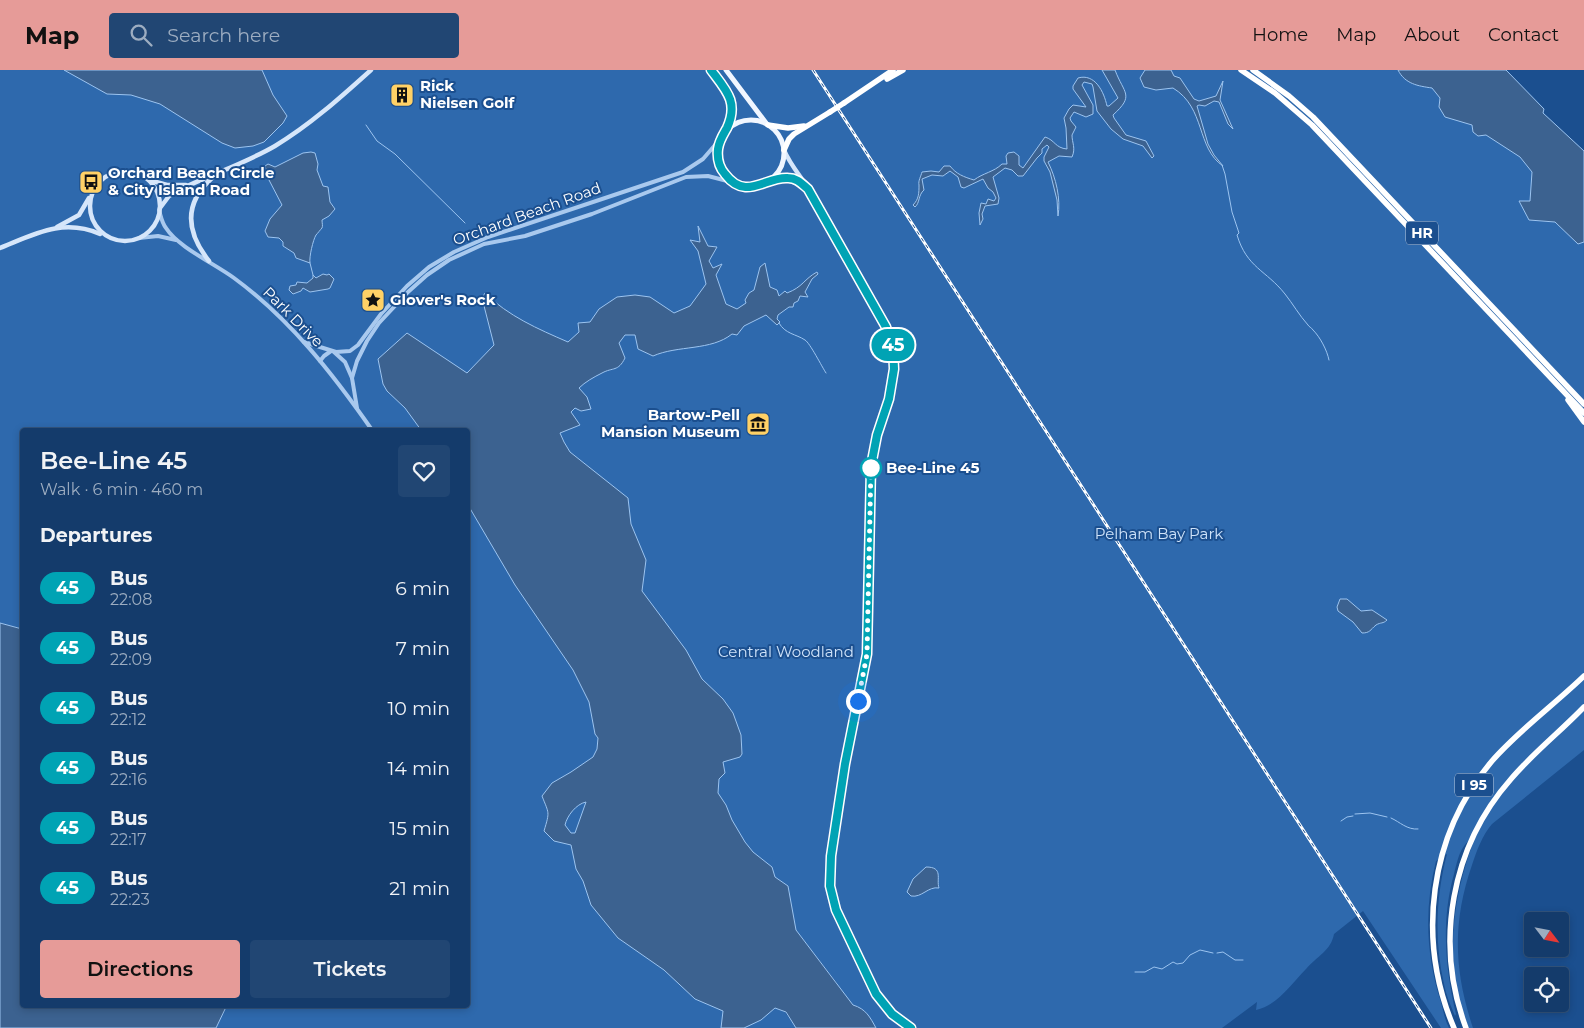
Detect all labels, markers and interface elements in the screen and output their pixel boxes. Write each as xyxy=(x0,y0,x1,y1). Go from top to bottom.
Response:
search box xyxy=(109,13,459,58)
text: Map xyxy=(25,21,79,50)
icon: search xyxy=(127,21,155,49)
text: Search here xyxy=(167,24,280,47)
text: Home xyxy=(1252,24,1308,46)
text: Map xyxy=(1336,24,1376,46)
text: About xyxy=(1404,24,1460,46)
text: Contact xyxy=(1488,24,1559,46)
place label: Rick Nielsen Golf xyxy=(420,76,516,112)
building icon: Rick Nielsen Golf xyxy=(389,82,415,108)
place label: Orchard Beach Circle & City Island Road xyxy=(108,163,274,199)
bus stop icon: Orchard Beach Circle & City Island Road xyxy=(78,169,104,195)
street label: Orchard Beach Road xyxy=(450,178,604,249)
road number: HR xyxy=(1406,222,1438,244)
street label: Park Drive xyxy=(259,283,327,351)
place icon: Glover's Rock xyxy=(360,287,386,313)
place label: Glover's Rock xyxy=(390,290,496,309)
line badge: 45 xyxy=(870,329,916,361)
text: 45 xyxy=(881,334,905,356)
place label: Bartow-Pell Mansion Museum xyxy=(601,405,740,441)
museum icon: Bartow-Pell Mansion Museum xyxy=(745,411,771,437)
button: heart xyxy=(398,445,450,497)
text: Bee-Line 45 xyxy=(40,446,187,475)
marker: Bee-Line 45 xyxy=(860,457,882,479)
place label: Bee-Line 45 xyxy=(886,458,979,477)
text: Walk · 6 min · 460 m xyxy=(40,480,203,499)
text: Departures xyxy=(40,524,152,547)
park label: Pelham Bay Park xyxy=(1095,524,1223,543)
text: Bus xyxy=(110,567,148,590)
text: 45 xyxy=(56,577,79,599)
text: 6 min xyxy=(395,577,450,600)
text: 22:08 xyxy=(110,590,152,609)
text: Bus xyxy=(110,627,148,650)
text: 45 xyxy=(56,637,79,659)
text: 7 min xyxy=(396,637,450,660)
park label: Central Woodland xyxy=(718,642,854,661)
text: 22:09 xyxy=(110,650,152,669)
text: Bus xyxy=(110,687,148,710)
your location xyxy=(846,689,871,714)
text: 45 xyxy=(56,697,79,719)
text: 10 min xyxy=(387,697,450,720)
text: 22:12 xyxy=(110,710,146,729)
text: Bus xyxy=(110,747,148,770)
text: 45 xyxy=(56,757,79,779)
text: 14 min xyxy=(387,757,450,780)
text: 22:16 xyxy=(110,770,147,789)
road number: I 95 xyxy=(1455,774,1493,796)
text: Bus xyxy=(110,807,148,830)
text: 45 xyxy=(56,817,79,839)
text: 15 min xyxy=(389,817,450,840)
text: 22:17 xyxy=(110,830,147,849)
text: Bus xyxy=(110,867,148,890)
text: 45 xyxy=(56,877,79,899)
text: 21 min xyxy=(389,877,450,900)
text: 22:23 xyxy=(110,890,150,909)
north arrow xyxy=(1524,912,1569,958)
map controls xyxy=(1524,912,1569,1012)
button: Directions xyxy=(40,940,240,998)
button: Tickets xyxy=(250,940,450,998)
button: locate xyxy=(1524,967,1569,1012)

